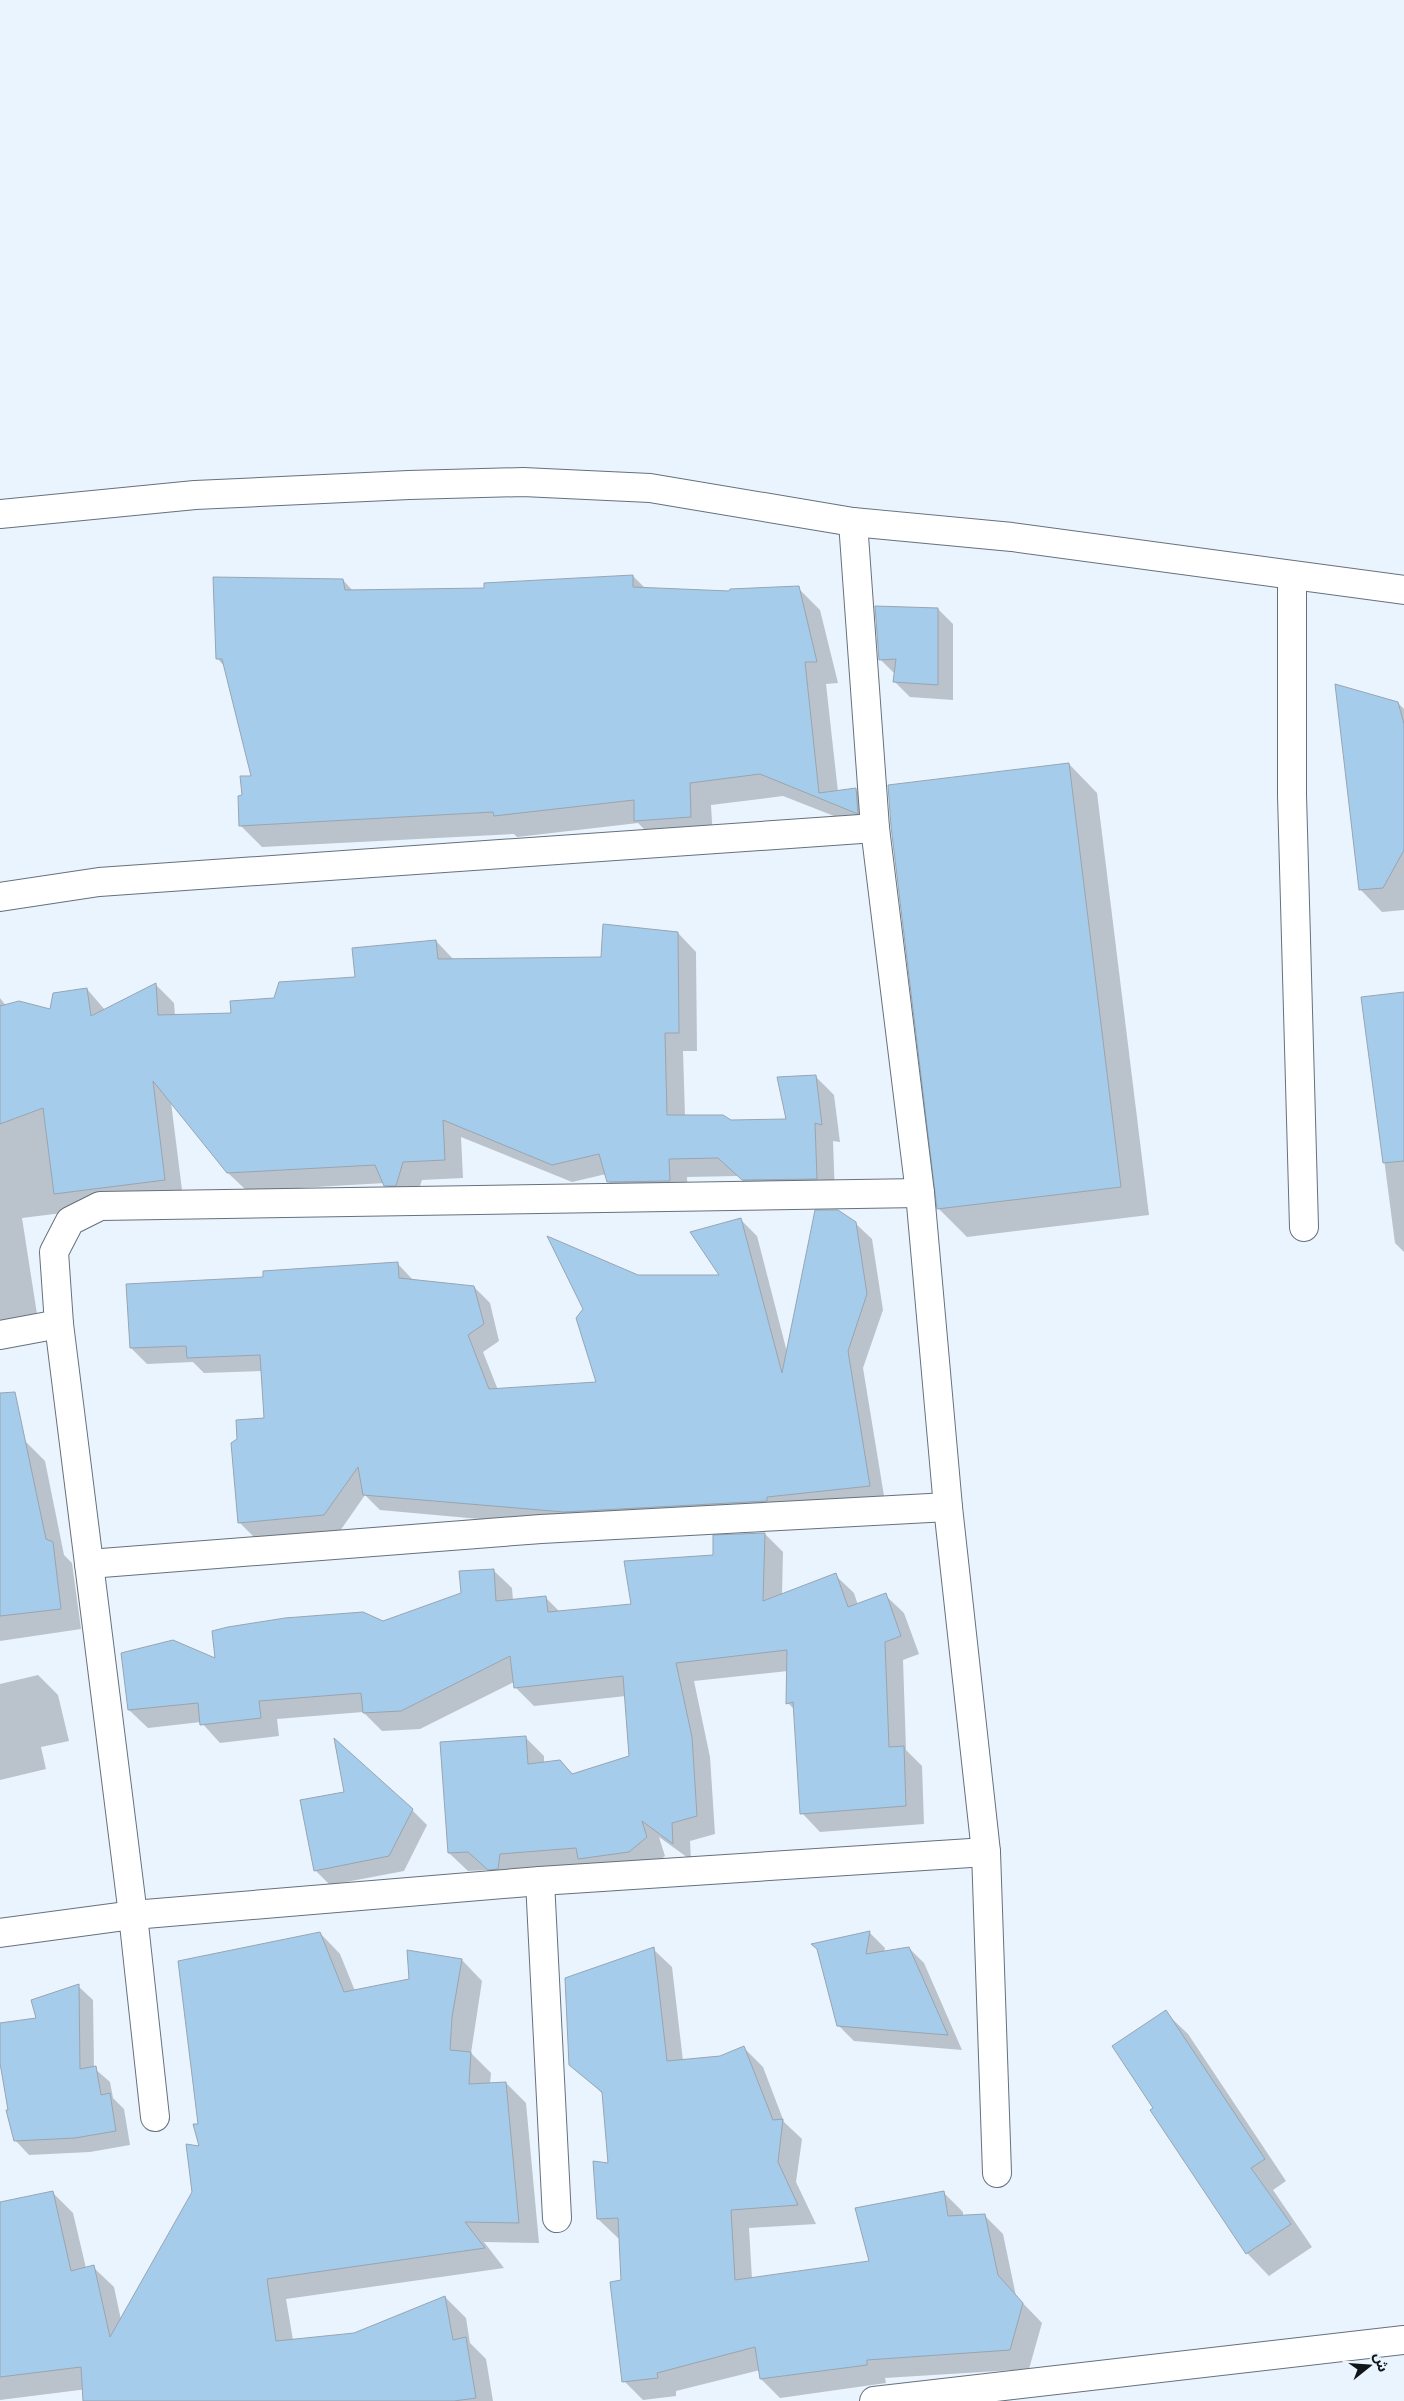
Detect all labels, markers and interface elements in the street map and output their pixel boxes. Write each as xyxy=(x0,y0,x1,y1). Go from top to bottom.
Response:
north arrow xyxy=(1344,2341,1394,2391)
text: ش xyxy=(1371,2351,1392,2374)

